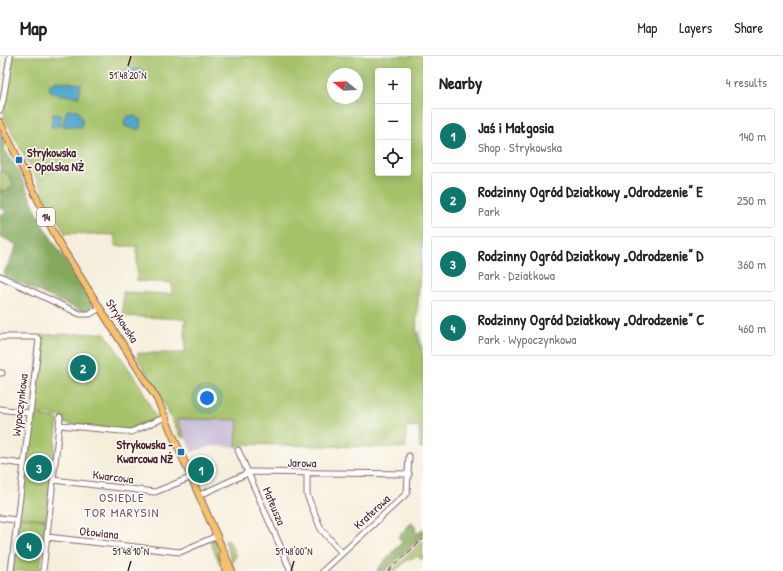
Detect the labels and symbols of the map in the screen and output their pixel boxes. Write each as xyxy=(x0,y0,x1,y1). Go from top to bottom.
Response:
north arrow xyxy=(327,68,363,104)
text: 51°48'20"N xyxy=(109,69,147,82)
place label: Strykowska - Opolska NŻ xyxy=(27,144,85,176)
marker: Strykowska - Opolska NŻ xyxy=(14,155,24,165)
road number: 14 xyxy=(37,208,55,226)
street label: Strykowska xyxy=(102,296,143,346)
pin: 2 xyxy=(70,353,96,383)
street label: Wypoczynkowa xyxy=(7,372,32,437)
your location xyxy=(197,388,217,408)
place label: Strykowska - Kwarcowa NŻ xyxy=(116,436,174,467)
marker: Strykowska - Kwarcowa NŻ xyxy=(176,447,186,457)
pin: 3 xyxy=(26,453,52,483)
street label: Jarowa xyxy=(287,454,317,471)
pin: 1 xyxy=(188,455,214,485)
street label: Kwarcowa xyxy=(92,466,135,487)
street label: Mateusza xyxy=(259,484,290,528)
district label: OSIEDLE TOR MARYSIN xyxy=(85,488,159,521)
street label: Kraterowa xyxy=(350,490,394,533)
street label: Ołowiana xyxy=(79,522,120,543)
pin: 4 xyxy=(16,531,42,561)
text: 51°48'10"N xyxy=(113,545,149,558)
text: 51°48'00"N xyxy=(275,545,313,558)

